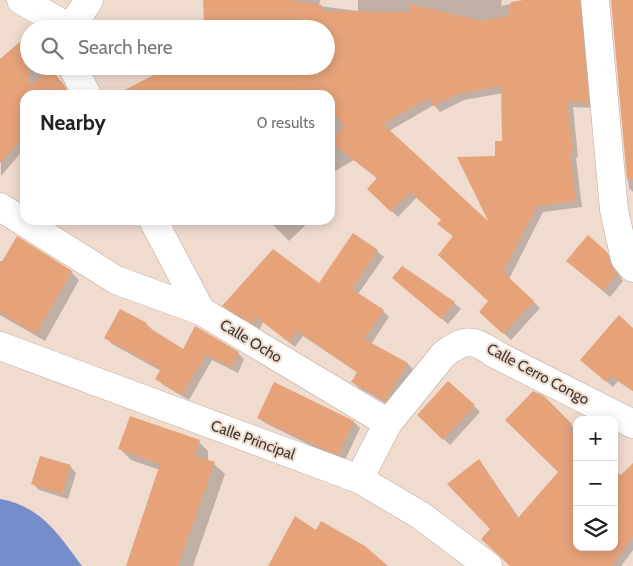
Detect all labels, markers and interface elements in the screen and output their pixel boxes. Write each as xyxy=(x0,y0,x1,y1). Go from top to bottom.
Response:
search box xyxy=(20,20,335,75)
icon: search xyxy=(38,34,66,62)
text: Search here xyxy=(78,36,172,59)
text: Nearby xyxy=(40,110,106,135)
text: 0 results xyxy=(256,113,315,132)
street label: Calle Ocho xyxy=(217,315,285,367)
street label: Calle Cerro Congo xyxy=(484,339,592,409)
street label: Calle Principal xyxy=(208,416,298,464)
map controls xyxy=(573,416,618,551)
button: + xyxy=(573,416,618,461)
button: − xyxy=(573,461,618,506)
button: layers xyxy=(573,506,618,551)

